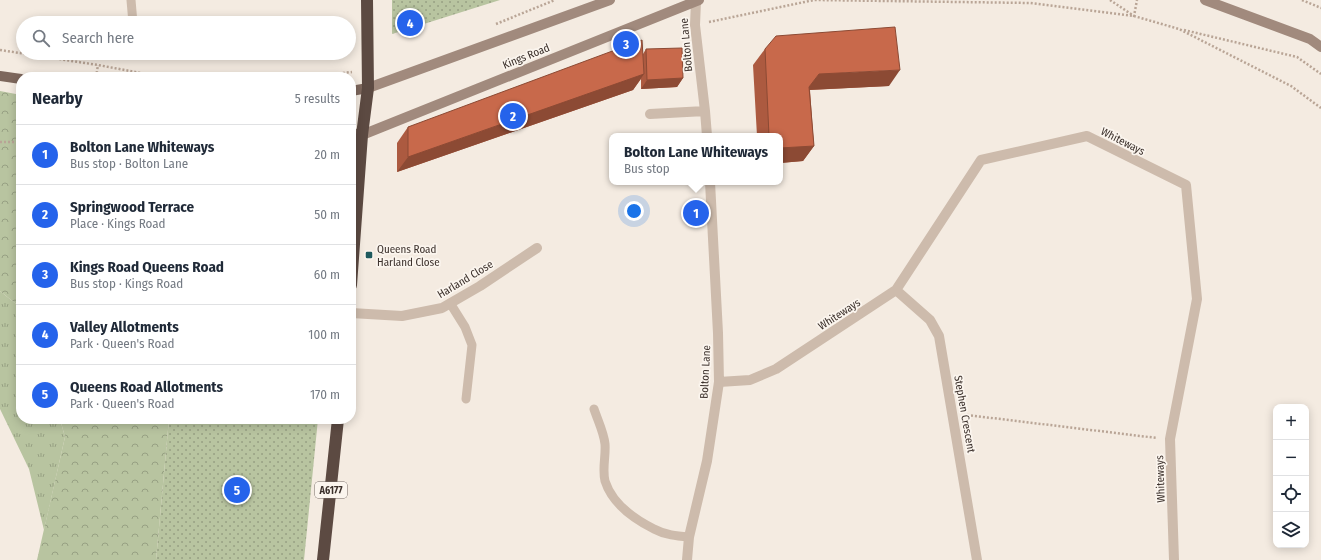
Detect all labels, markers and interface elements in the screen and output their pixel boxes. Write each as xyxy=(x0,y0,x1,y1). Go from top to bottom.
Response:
pin: 4 xyxy=(397,8,423,38)
search box xyxy=(16,16,356,60)
street label: Bolton Lane xyxy=(678,18,695,72)
icon: search xyxy=(30,27,52,49)
text: Search here xyxy=(62,29,134,47)
pin: 3 xyxy=(613,29,639,59)
street label: Kings Road xyxy=(501,41,552,72)
text: Nearby xyxy=(32,88,83,109)
text: 5 results xyxy=(295,91,340,106)
pin: 2 xyxy=(500,101,526,131)
street label: Whiteways xyxy=(1099,125,1147,158)
popup xyxy=(609,133,783,185)
text: Bolton Lane Whiteways xyxy=(70,138,214,156)
text: Bolton Lane Whiteways xyxy=(624,143,768,161)
text: 1 xyxy=(42,147,48,162)
text: 20 m xyxy=(314,147,340,162)
text: Bus stop · Bolton Lane xyxy=(70,156,188,171)
text: Bus stop xyxy=(624,161,670,176)
text: Springwood Terrace xyxy=(70,198,194,216)
pin: 1 xyxy=(683,198,709,228)
your location xyxy=(624,201,644,221)
text: 2 xyxy=(42,207,48,222)
text: 50 m xyxy=(314,207,340,222)
text: Place · Kings Road xyxy=(70,216,166,231)
place label: Queens Road Harland Close xyxy=(377,243,440,269)
marker: Queens Road Harland Close xyxy=(364,250,374,260)
text: Kings Road Queens Road xyxy=(70,258,224,276)
street label: Harland Close xyxy=(435,258,495,301)
text: 3 xyxy=(42,267,48,282)
text: 60 m xyxy=(314,267,340,282)
text: Bus stop · Kings Road xyxy=(70,276,183,291)
street label: Whiteways xyxy=(816,296,863,333)
text: Valley Allotments xyxy=(70,318,179,336)
text: 4 xyxy=(42,327,48,342)
text: 100 m xyxy=(308,327,340,342)
text: Park · Queen's Road xyxy=(70,336,175,351)
street label: Bolton Lane xyxy=(698,345,713,399)
street label: Stephen Crescent xyxy=(951,374,978,454)
text: Queens Road Allotments xyxy=(70,378,223,396)
text: 5 xyxy=(42,387,48,402)
text: 170 m xyxy=(310,387,340,402)
text: Park · Queen's Road xyxy=(70,396,175,411)
map controls xyxy=(1273,404,1309,548)
button: + xyxy=(1273,404,1309,440)
button: − xyxy=(1273,440,1309,476)
street label: Whiteways xyxy=(1153,455,1168,503)
pin: 5 xyxy=(224,475,250,505)
button: locate xyxy=(1273,476,1309,512)
road number: A6177 xyxy=(315,482,347,498)
button: layers xyxy=(1273,512,1309,548)

